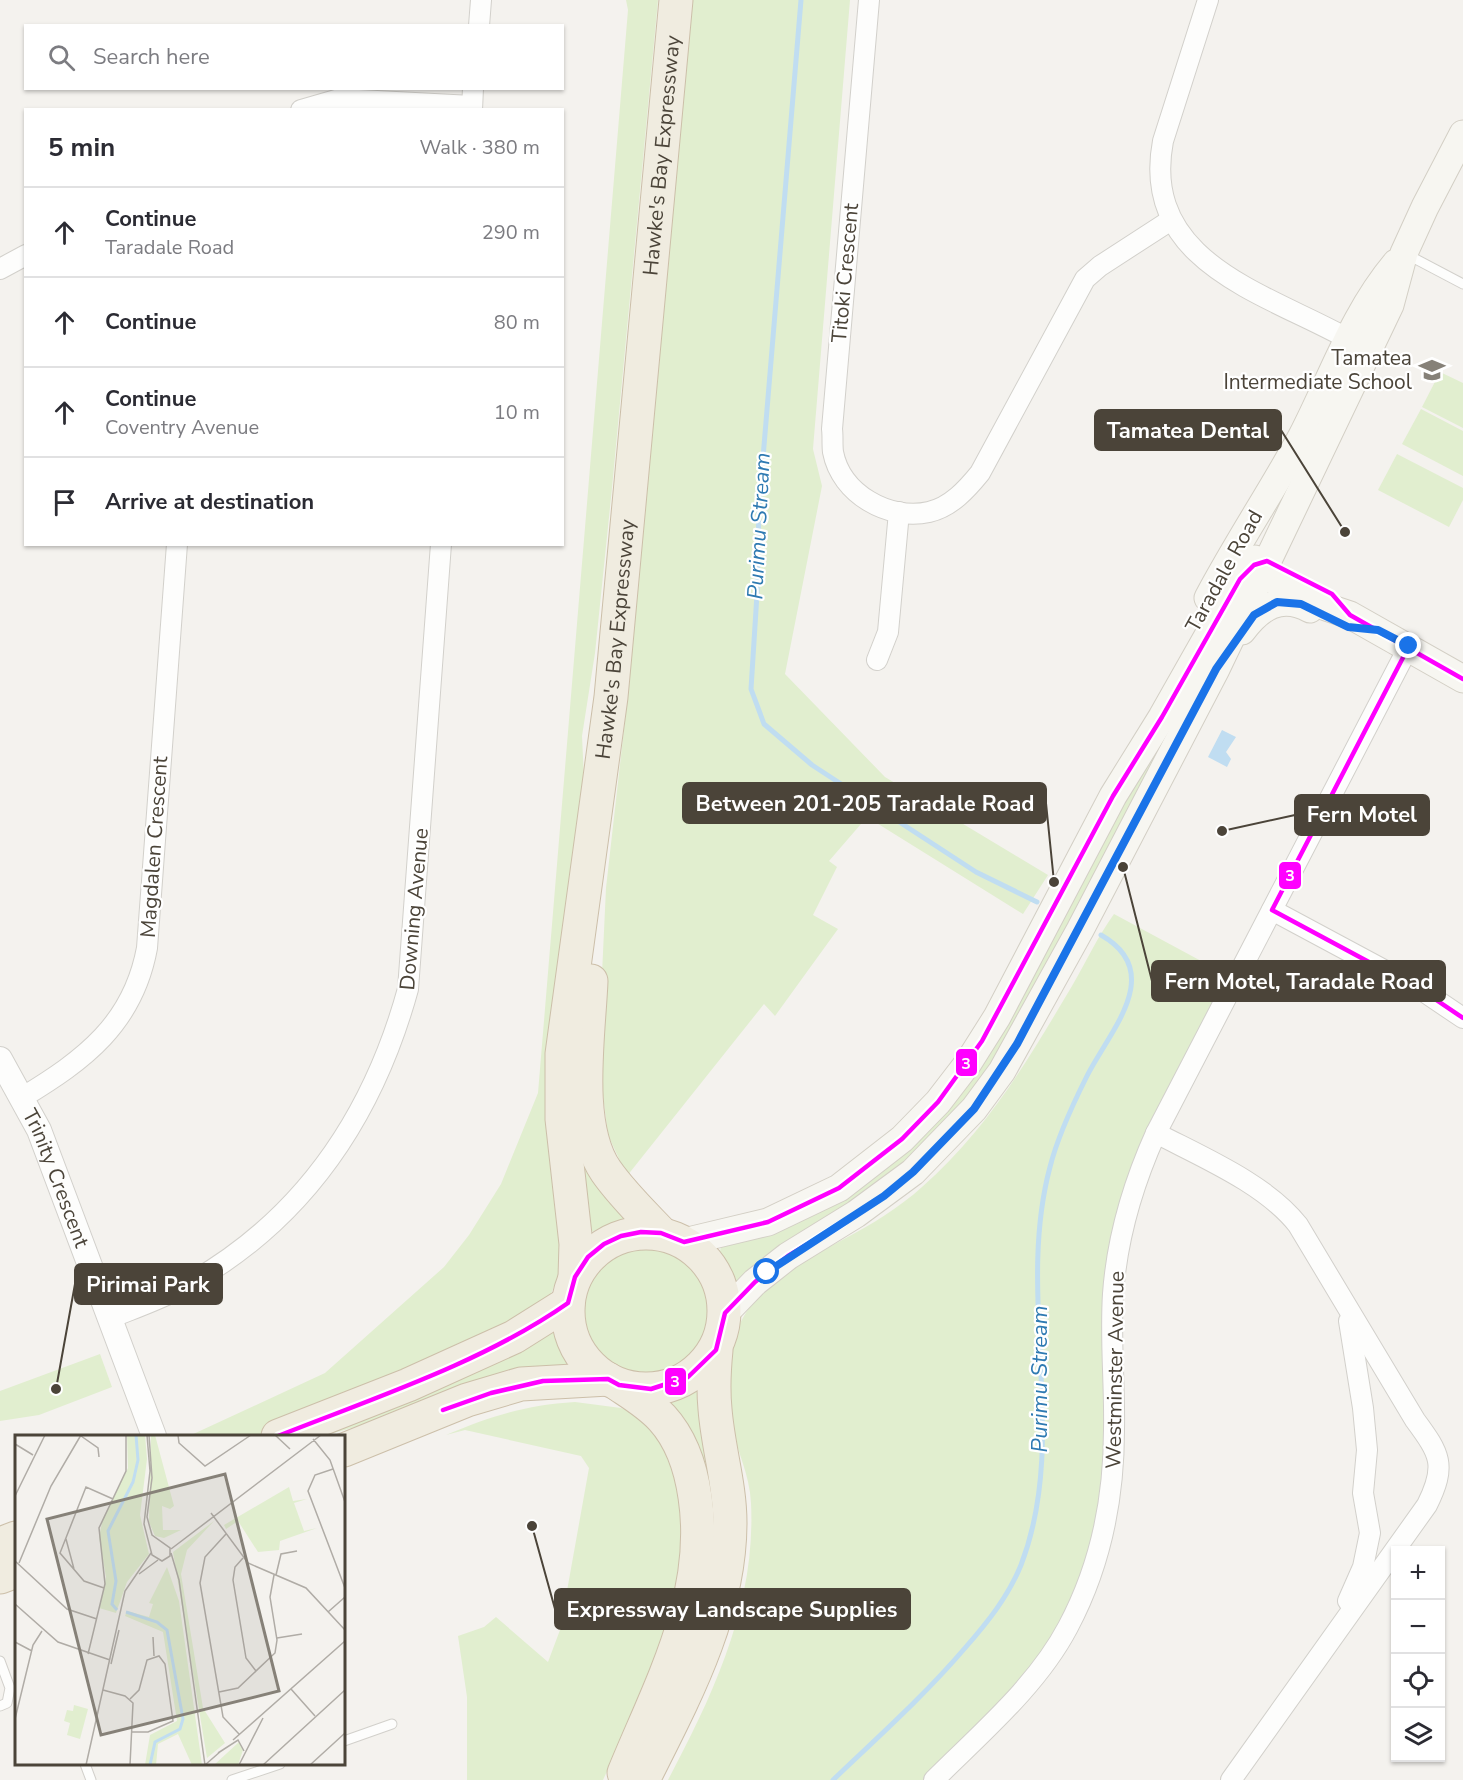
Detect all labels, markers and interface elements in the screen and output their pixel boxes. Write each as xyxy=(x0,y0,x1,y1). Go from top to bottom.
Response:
search box xyxy=(24,24,564,90)
street label: Hawke's Bay Expressway xyxy=(636,34,687,277)
icon: search xyxy=(45,41,78,74)
text: Search here xyxy=(93,42,210,72)
text: 5 min xyxy=(48,130,115,165)
text: Walk · 380 m xyxy=(420,134,540,161)
street label: Titoki Crescent xyxy=(825,201,865,344)
text: Continue xyxy=(105,204,196,234)
icon: ahead xyxy=(48,216,81,249)
text: 290 m xyxy=(482,219,540,246)
text: Taradale Road xyxy=(105,234,234,261)
icon: ahead xyxy=(48,306,81,339)
text: Continue xyxy=(105,307,196,337)
text: 80 m xyxy=(494,309,540,336)
place label: Tamatea Intermediate School xyxy=(1223,344,1413,396)
school or university icon: Tamatea Intermediate School xyxy=(1417,355,1447,385)
text: Continue xyxy=(105,384,196,414)
icon: ahead xyxy=(48,396,81,429)
text: 10 m xyxy=(494,399,540,426)
callout: Tamatea Dental xyxy=(1095,410,1281,450)
text: Coventry Avenue xyxy=(105,414,259,441)
text: Tamatea Dental xyxy=(1107,416,1269,446)
water label: Purimu Stream xyxy=(740,452,778,600)
icon: arrive xyxy=(48,486,81,519)
text: Arrive at destination xyxy=(105,487,314,517)
street label: Taradale Road xyxy=(1179,505,1269,637)
street label: Hawke's Bay Expressway xyxy=(589,518,642,761)
route end xyxy=(1395,632,1421,658)
street label: Magdalen Crescent xyxy=(134,755,174,939)
callout: Between 201-205 Taradale Road xyxy=(683,783,1046,823)
text: Between 201-205 Taradale Road xyxy=(696,789,1034,819)
callout: Fern Motel xyxy=(1295,795,1429,835)
text: Fern Motel xyxy=(1307,800,1417,830)
street label: Downing Avenue xyxy=(393,827,435,991)
line badge: 3 xyxy=(1278,861,1302,890)
text: 3 xyxy=(1285,865,1295,887)
callout: Fern Motel, Taradale Road xyxy=(1152,961,1445,1001)
text: Fern Motel, Taradale Road xyxy=(1164,967,1434,997)
line badge: 3 xyxy=(955,1048,978,1077)
text: 3 xyxy=(961,1053,971,1075)
street label: Trinity Crescent xyxy=(16,1104,96,1252)
route start xyxy=(753,1258,779,1284)
callout: Pirimai Park xyxy=(75,1264,222,1304)
text: Pirimai Park xyxy=(86,1270,211,1300)
street label: Westminster Avenue xyxy=(1099,1271,1131,1469)
water label: Purimu Stream xyxy=(1025,1305,1055,1453)
line badge: 3 xyxy=(664,1367,687,1396)
text: 3 xyxy=(670,1371,680,1393)
inset map xyxy=(15,1435,345,1765)
map controls xyxy=(1391,1546,1445,1762)
button: + xyxy=(1391,1546,1445,1600)
callout: Expressway Landscape Supplies xyxy=(555,1589,910,1629)
text: Expressway Landscape Supplies xyxy=(567,1595,897,1625)
button: − xyxy=(1391,1600,1445,1654)
button: locate xyxy=(1391,1654,1445,1708)
button: layers xyxy=(1391,1708,1445,1762)

